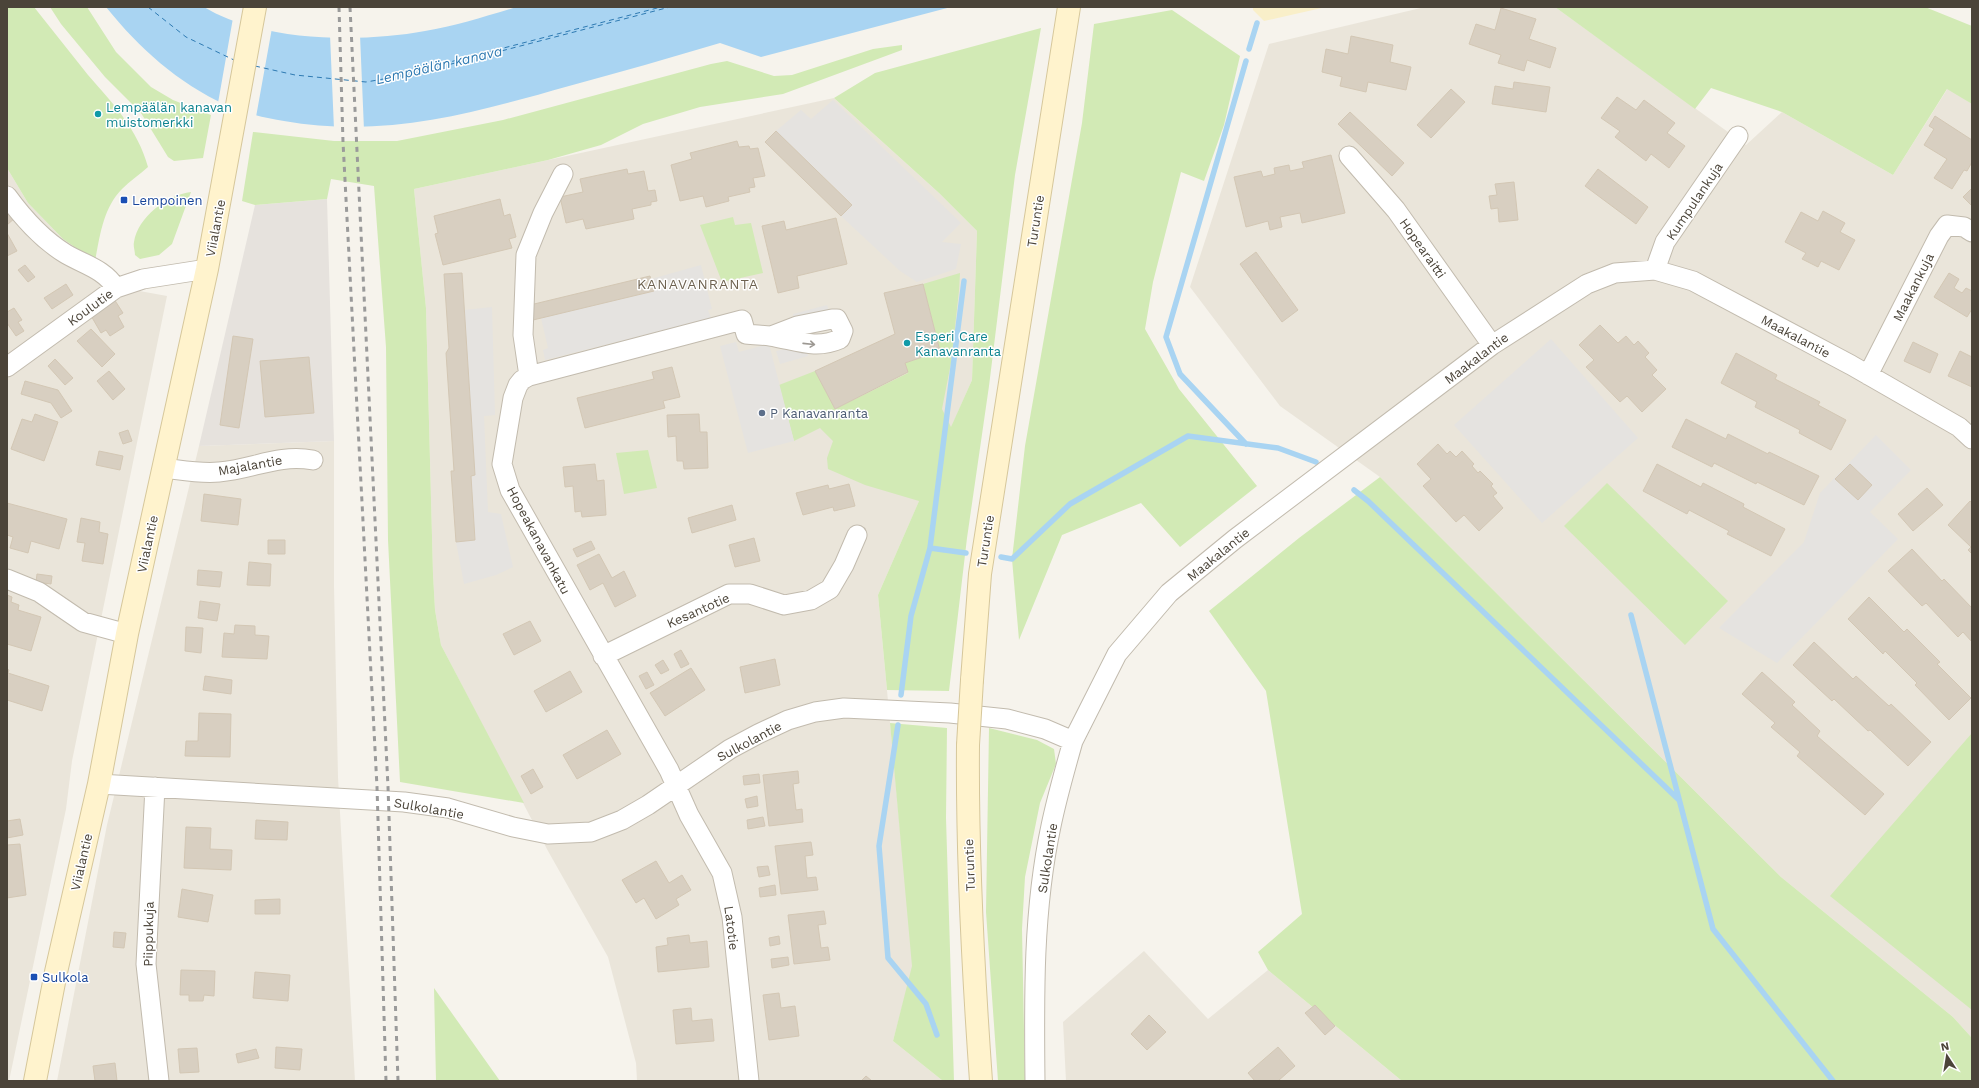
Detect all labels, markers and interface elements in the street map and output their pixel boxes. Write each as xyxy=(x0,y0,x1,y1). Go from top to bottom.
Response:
water label: Lempäälän kanava xyxy=(374,43,504,87)
place label: Lempäälän kanavan muistomerkki xyxy=(106,100,232,130)
marker: Lempäälän kanavan muistomerkki xyxy=(93,109,103,119)
street label: Kumpulankuja xyxy=(1663,159,1726,243)
place label: Lempoinen xyxy=(132,193,202,208)
street label: Turuntie xyxy=(1024,194,1047,248)
marker: Lempoinen xyxy=(119,195,129,205)
street label: Viialantie xyxy=(203,198,228,258)
street label: Hopearaitti xyxy=(1396,215,1449,281)
street label: Maakankuja xyxy=(1890,250,1937,324)
district label: KANAVANRANTA xyxy=(637,276,759,292)
street label: Koulutie xyxy=(65,286,116,329)
street label: Maakalantie xyxy=(1759,312,1833,361)
place label: Esperi Care Kanavanranta xyxy=(915,329,1002,359)
street label: Maakalantie xyxy=(1441,330,1511,387)
marker: Esperi Care Kanavanranta xyxy=(902,338,912,348)
one-way arrow xyxy=(802,341,815,348)
place label: P Kanavanranta xyxy=(770,406,869,421)
marker: P Kanavanranta xyxy=(757,408,767,418)
street label: Majalantie xyxy=(217,452,283,479)
street label: Hopeakanavankatu xyxy=(504,484,573,597)
street label: Viialantie xyxy=(134,514,161,574)
street label: Turuntie xyxy=(974,514,997,568)
street label: Maakalantie xyxy=(1184,525,1253,584)
street label: Kesantotie xyxy=(664,590,732,631)
street label: Sulkolantie xyxy=(714,718,784,765)
street label: Sulkolantie xyxy=(393,795,465,822)
street label: Sulkolantie xyxy=(1035,822,1060,894)
street label: Viialantie xyxy=(68,832,95,892)
street label: Turuntie xyxy=(961,838,978,892)
street label: Piippukuja xyxy=(140,901,157,967)
street label: Latotie xyxy=(721,905,742,951)
place label: Sulkola xyxy=(42,970,89,985)
marker: Sulkola xyxy=(29,972,39,982)
north arrow xyxy=(1927,1036,1967,1076)
text: N xyxy=(1940,1040,1950,1054)

